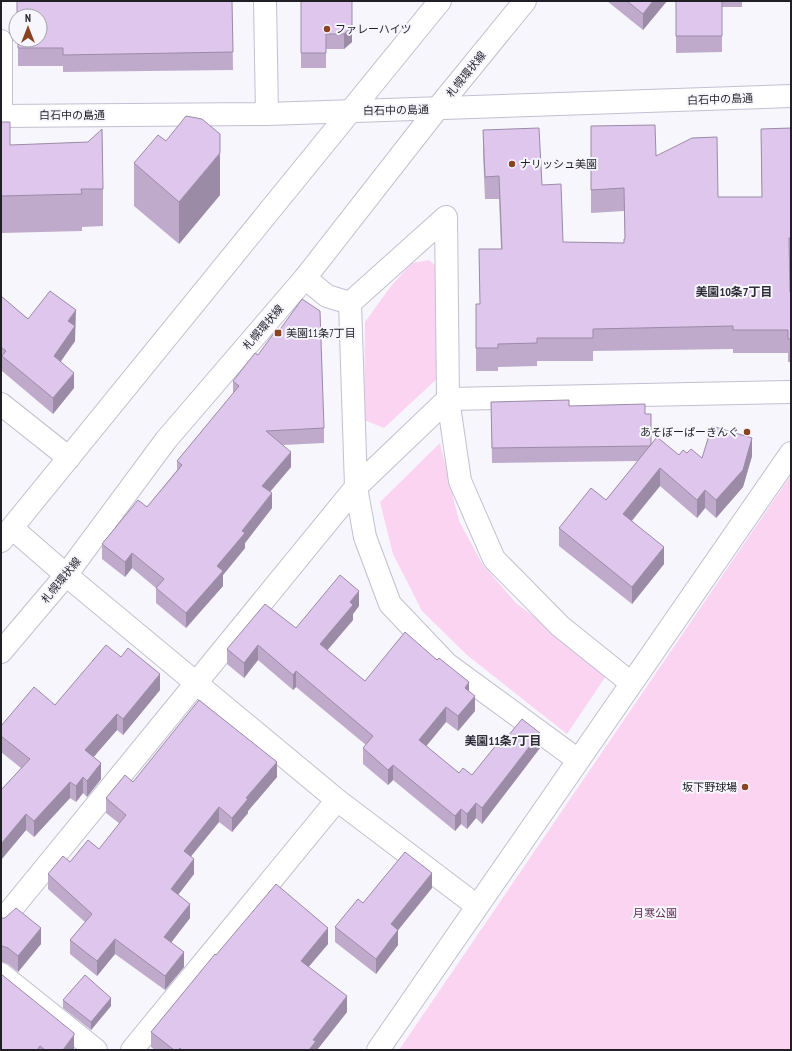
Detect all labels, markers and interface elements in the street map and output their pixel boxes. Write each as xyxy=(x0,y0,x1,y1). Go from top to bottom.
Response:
north arrow xyxy=(8,8,48,48)
text: N xyxy=(25,11,31,25)
place label: ファレーハイツ xyxy=(335,22,412,36)
marker: ファレーハイツ xyxy=(322,24,332,34)
street label: 札幌環状線 xyxy=(443,48,489,100)
street label: 白石中の島通 xyxy=(687,91,753,107)
street label: 白石中の島通 xyxy=(363,102,429,118)
street label: 白石中の島通 xyxy=(39,108,105,122)
place label: ナリッシュ美園 xyxy=(520,157,597,171)
marker: ナリッシュ美園 xyxy=(507,159,517,169)
district label: 美園10条7丁目 xyxy=(695,284,773,299)
street label: 札幌環状線 xyxy=(240,302,286,352)
place label: 美園11条7丁目 xyxy=(286,326,356,340)
marker: 美園11条7丁目 xyxy=(273,328,283,338)
place label: あそぼーぱーきんぐ xyxy=(640,425,739,439)
marker: あそぼーぱーきんぐ xyxy=(742,427,752,437)
street label: 札幌環状線 xyxy=(38,554,84,606)
district label: 美園11条7丁目 xyxy=(464,733,542,748)
place label: 坂下野球場 xyxy=(682,780,737,794)
marker: 坂下野球場 xyxy=(740,782,750,792)
park label: 月寒公園 xyxy=(633,906,677,920)

